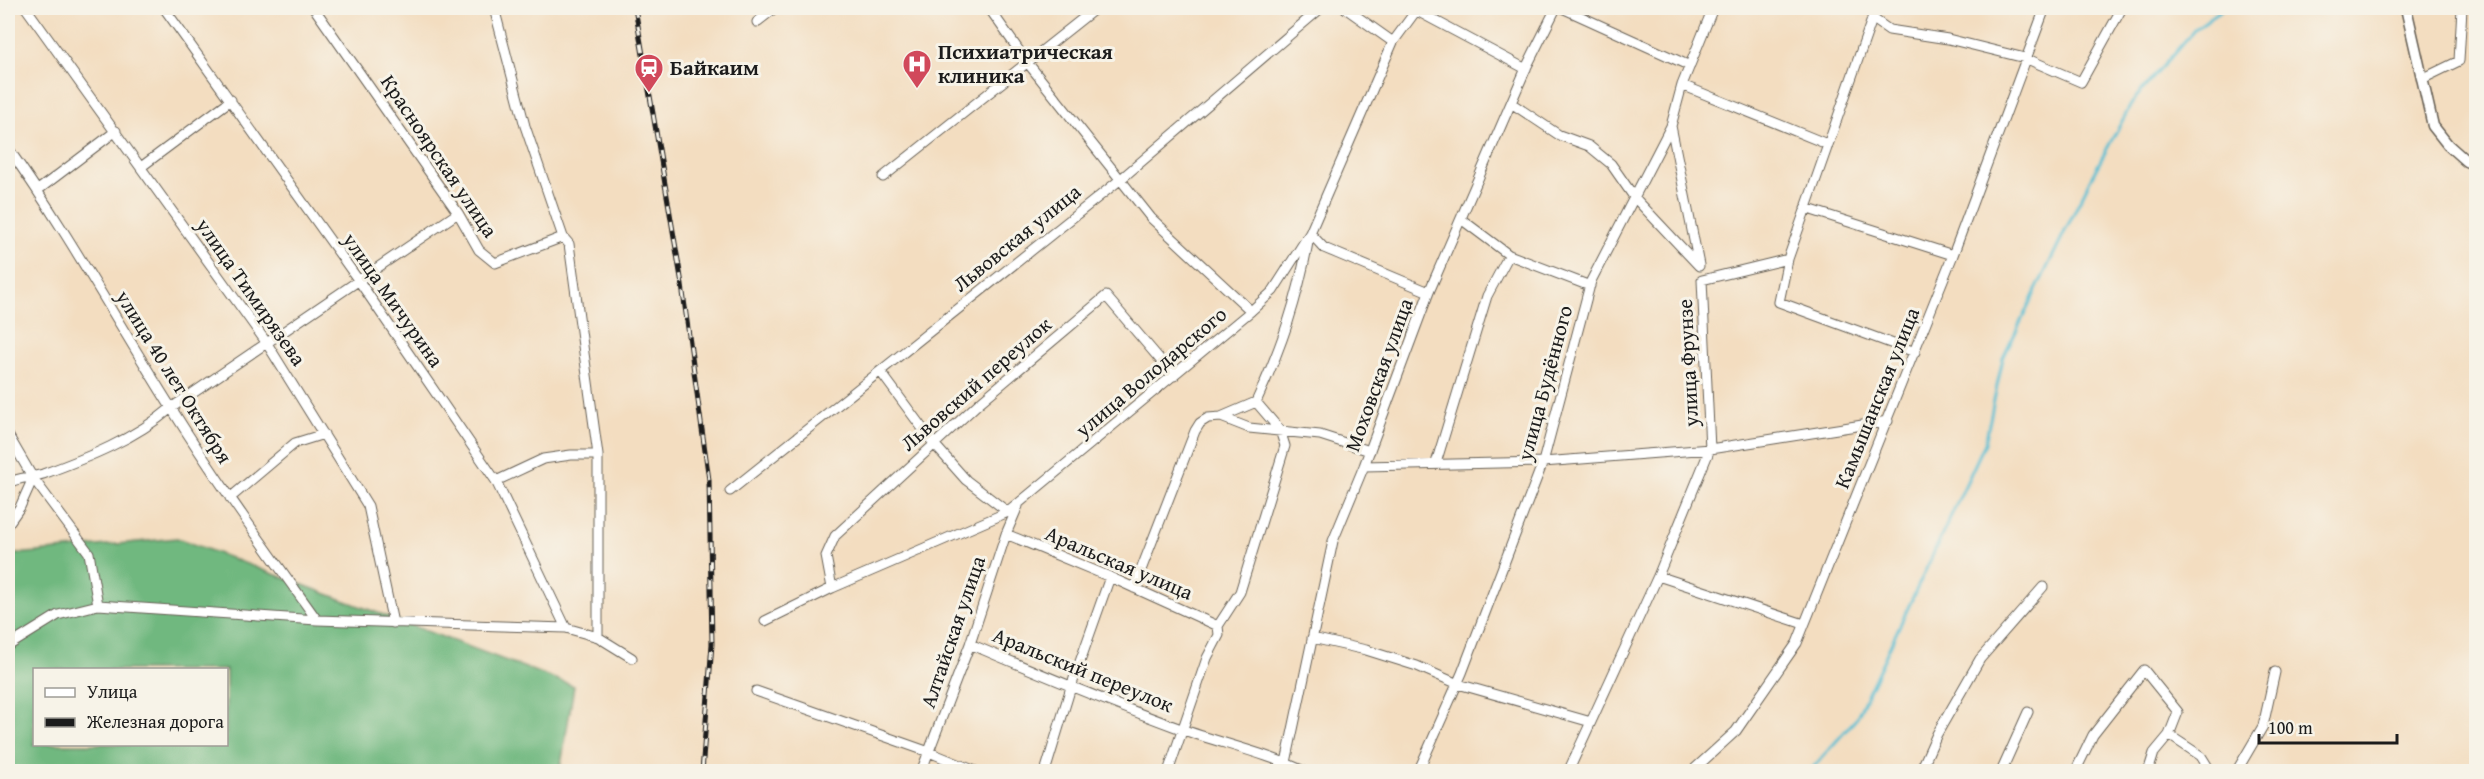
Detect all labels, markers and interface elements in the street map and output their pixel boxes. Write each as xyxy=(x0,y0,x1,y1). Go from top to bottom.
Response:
place label: Психиатрическая клиника xyxy=(938,36,1113,91)
hospital icon: Психиатрическая клиника xyxy=(901,48,933,90)
station icon: Байкаим xyxy=(633,52,665,94)
place label: Байкаим xyxy=(670,52,759,83)
street label: Красноярская улица xyxy=(373,68,506,243)
street label: Львовская улица xyxy=(946,176,1087,299)
street label: улица Тимирязева xyxy=(188,211,314,372)
street label: улица Мичурина xyxy=(335,225,451,373)
street label: улица 40 лет Октября xyxy=(108,283,241,470)
street label: Моховская улица xyxy=(1336,294,1421,456)
street label: улица Фрунзе xyxy=(1669,298,1706,429)
street label: улица Володарского xyxy=(1067,299,1233,445)
street label: улица Будённого xyxy=(1509,302,1580,465)
street label: Камышанская улица xyxy=(1826,303,1927,493)
street label: Львовский переулок xyxy=(893,309,1058,458)
street label: Аральская улица xyxy=(1041,517,1198,608)
street label: Алтайская улица xyxy=(912,552,993,712)
street label: Аральский переулок xyxy=(988,619,1178,720)
legend xyxy=(33,668,228,746)
text: Улица xyxy=(87,678,138,705)
scale bar xyxy=(2259,707,2397,745)
text: Железная дорога xyxy=(86,708,224,735)
text: 100 m xyxy=(2268,714,2313,741)

